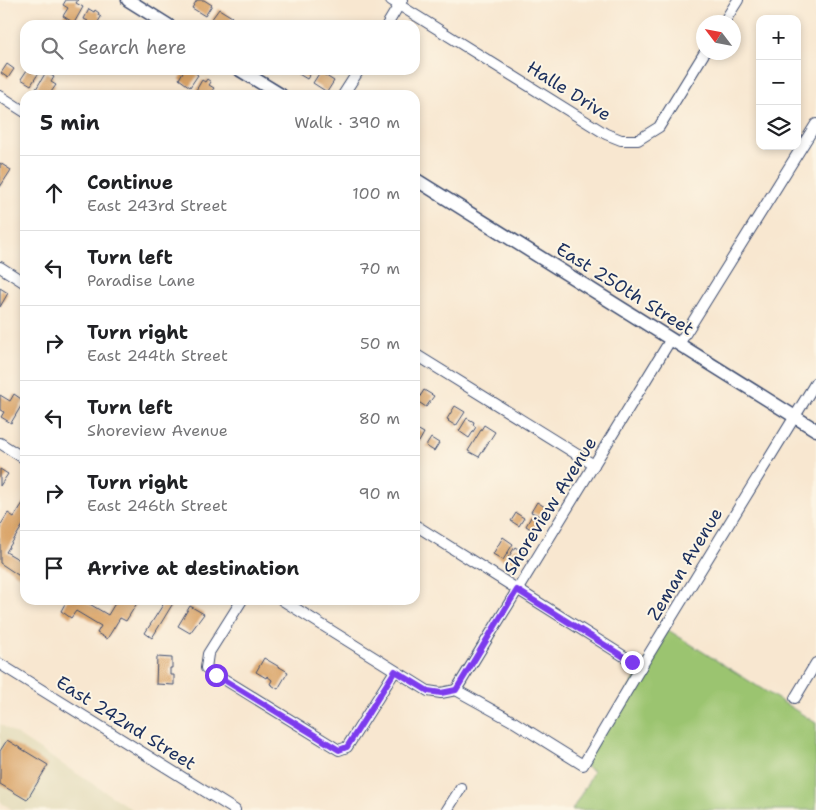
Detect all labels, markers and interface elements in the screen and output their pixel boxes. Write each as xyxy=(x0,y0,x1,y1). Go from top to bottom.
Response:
north arrow xyxy=(696,15,741,60)
map controls xyxy=(756,15,801,150)
button: + xyxy=(756,15,801,60)
search box xyxy=(20,20,420,75)
icon: search xyxy=(38,34,66,62)
text: Search here xyxy=(78,35,187,60)
street label: Halle Drive xyxy=(522,56,616,126)
button: − xyxy=(756,60,801,105)
button: layers xyxy=(756,105,801,150)
text: 5 min xyxy=(40,109,100,137)
text: Walk · 390 m xyxy=(294,112,400,133)
text: Continue xyxy=(87,170,173,195)
icon: ahead xyxy=(40,179,68,207)
text: 100 m xyxy=(352,183,400,204)
text: East 243rd Street xyxy=(87,195,227,216)
street label: East 250th Street xyxy=(552,237,699,341)
text: Turn left xyxy=(87,245,173,270)
icon: left xyxy=(40,254,68,282)
text: 70 m xyxy=(359,258,400,279)
text: Paradise Lane xyxy=(87,270,195,291)
text: Turn right xyxy=(87,320,188,345)
icon: right xyxy=(40,329,68,357)
text: 50 m xyxy=(360,333,400,354)
text: East 244th Street xyxy=(87,345,228,366)
text: Turn left xyxy=(87,395,173,420)
icon: left xyxy=(40,404,68,432)
text: 80 m xyxy=(359,408,400,429)
text: Shoreview Avenue xyxy=(87,420,228,441)
street label: Shoreview Avenue xyxy=(498,432,602,580)
text: Turn right xyxy=(87,470,188,495)
icon: right xyxy=(40,479,68,507)
text: 90 m xyxy=(359,483,400,504)
text: East 246th Street xyxy=(87,495,228,516)
street label: Zeman Avenue xyxy=(642,503,728,625)
icon: arrive xyxy=(40,554,68,582)
text: Arrive at destination xyxy=(87,556,299,581)
route end xyxy=(621,651,644,674)
route start xyxy=(205,664,228,687)
street label: East 242nd Street xyxy=(51,670,201,776)

